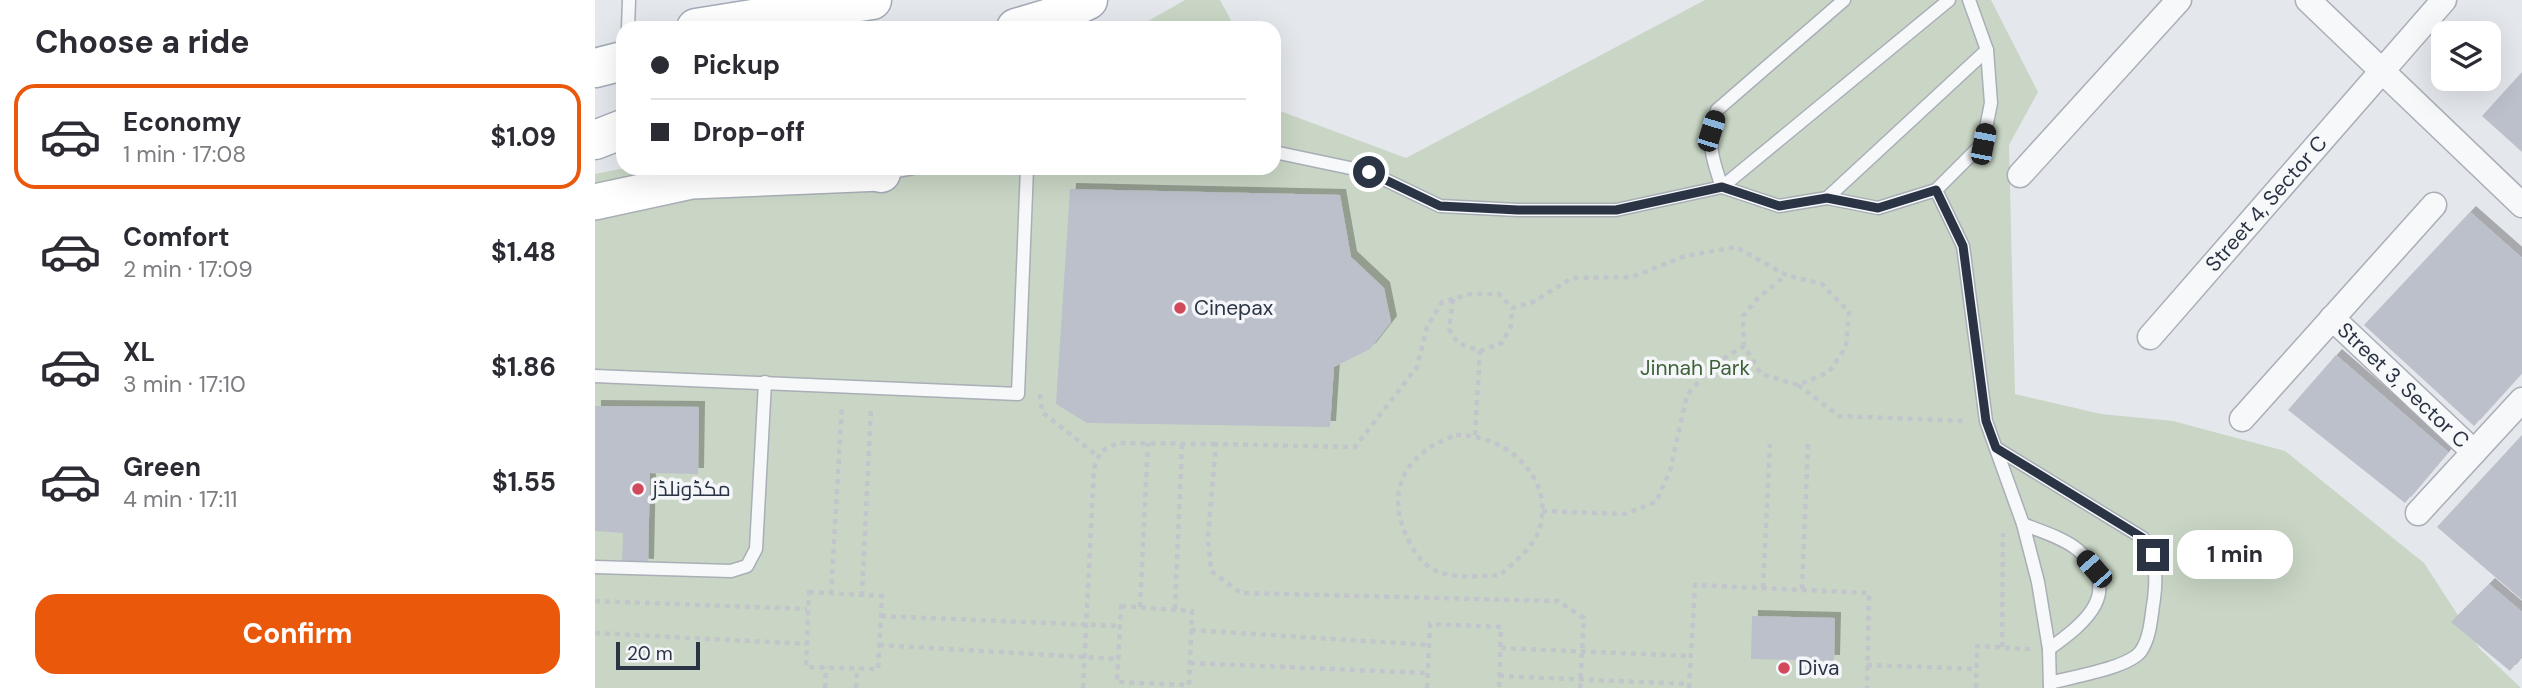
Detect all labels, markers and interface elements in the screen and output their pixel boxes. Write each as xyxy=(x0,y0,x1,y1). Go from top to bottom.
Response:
text: Choose a ride xyxy=(35,21,250,63)
map controls xyxy=(2431,21,2501,91)
button: layers xyxy=(2431,21,2501,91)
text: Pickup xyxy=(693,48,780,82)
icon: car xyxy=(39,105,102,168)
text: Economy xyxy=(123,105,241,139)
car xyxy=(1695,108,1728,154)
text: Drop-off xyxy=(693,115,805,149)
text: $1.09 xyxy=(491,120,556,154)
car xyxy=(1969,121,1998,167)
street label: Street 4, Sector C xyxy=(2199,130,2333,278)
text: 1 min · 17:08 xyxy=(123,139,246,169)
route start xyxy=(1353,156,1385,188)
icon: car xyxy=(39,220,102,283)
text: Comfort xyxy=(123,220,229,254)
text: $1.48 xyxy=(491,235,556,269)
text: 2 min · 17:09 xyxy=(123,254,253,284)
place label: Cinepax xyxy=(1194,294,1273,322)
marker: Cinepax xyxy=(1172,300,1188,316)
street label: Street 3, Sector C xyxy=(2331,316,2475,454)
icon: car xyxy=(39,335,102,398)
text: XL xyxy=(123,335,155,369)
text: $1.86 xyxy=(491,350,556,384)
park label: Jinnah Park xyxy=(1640,354,1751,382)
text: 3 min · 17:10 xyxy=(123,369,246,399)
icon: car xyxy=(39,450,102,513)
text: Green xyxy=(123,450,201,484)
text: $1.55 xyxy=(492,465,556,499)
place label: مکڈونلڈز xyxy=(651,475,731,503)
marker: مکڈونلڈز xyxy=(630,481,646,497)
text: 4 min · 17:11 xyxy=(123,484,238,514)
callout: 1 min xyxy=(2177,530,2293,580)
route end xyxy=(2137,539,2169,571)
text: 1 min xyxy=(2207,539,2263,569)
car xyxy=(2073,546,2116,592)
button: Confirm xyxy=(35,594,560,674)
scale bar xyxy=(616,639,700,671)
text: 20 m xyxy=(627,641,673,666)
place label: Diva xyxy=(1798,654,1839,682)
marker: Diva xyxy=(1776,660,1792,676)

